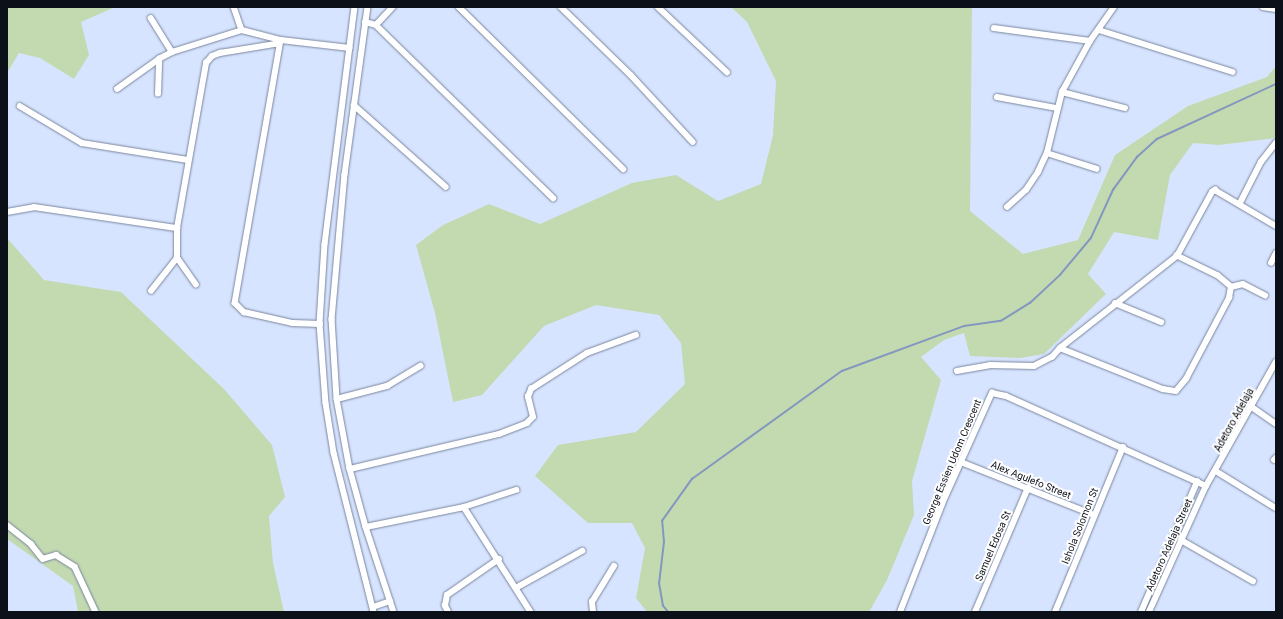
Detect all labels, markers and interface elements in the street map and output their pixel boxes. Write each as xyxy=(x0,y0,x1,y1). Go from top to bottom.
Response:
street label: Adetoro Adelaja xyxy=(1212,386,1256,454)
street label: George Essien Udom Crescent xyxy=(920,398,984,526)
street label: Alex Agulefo Street xyxy=(989,458,1073,502)
street label: Ishola Solomon St xyxy=(1059,486,1101,566)
street label: Adetoro Adelaja Street xyxy=(1143,497,1195,593)
street label: Samuel Edosa St xyxy=(973,509,1013,583)

